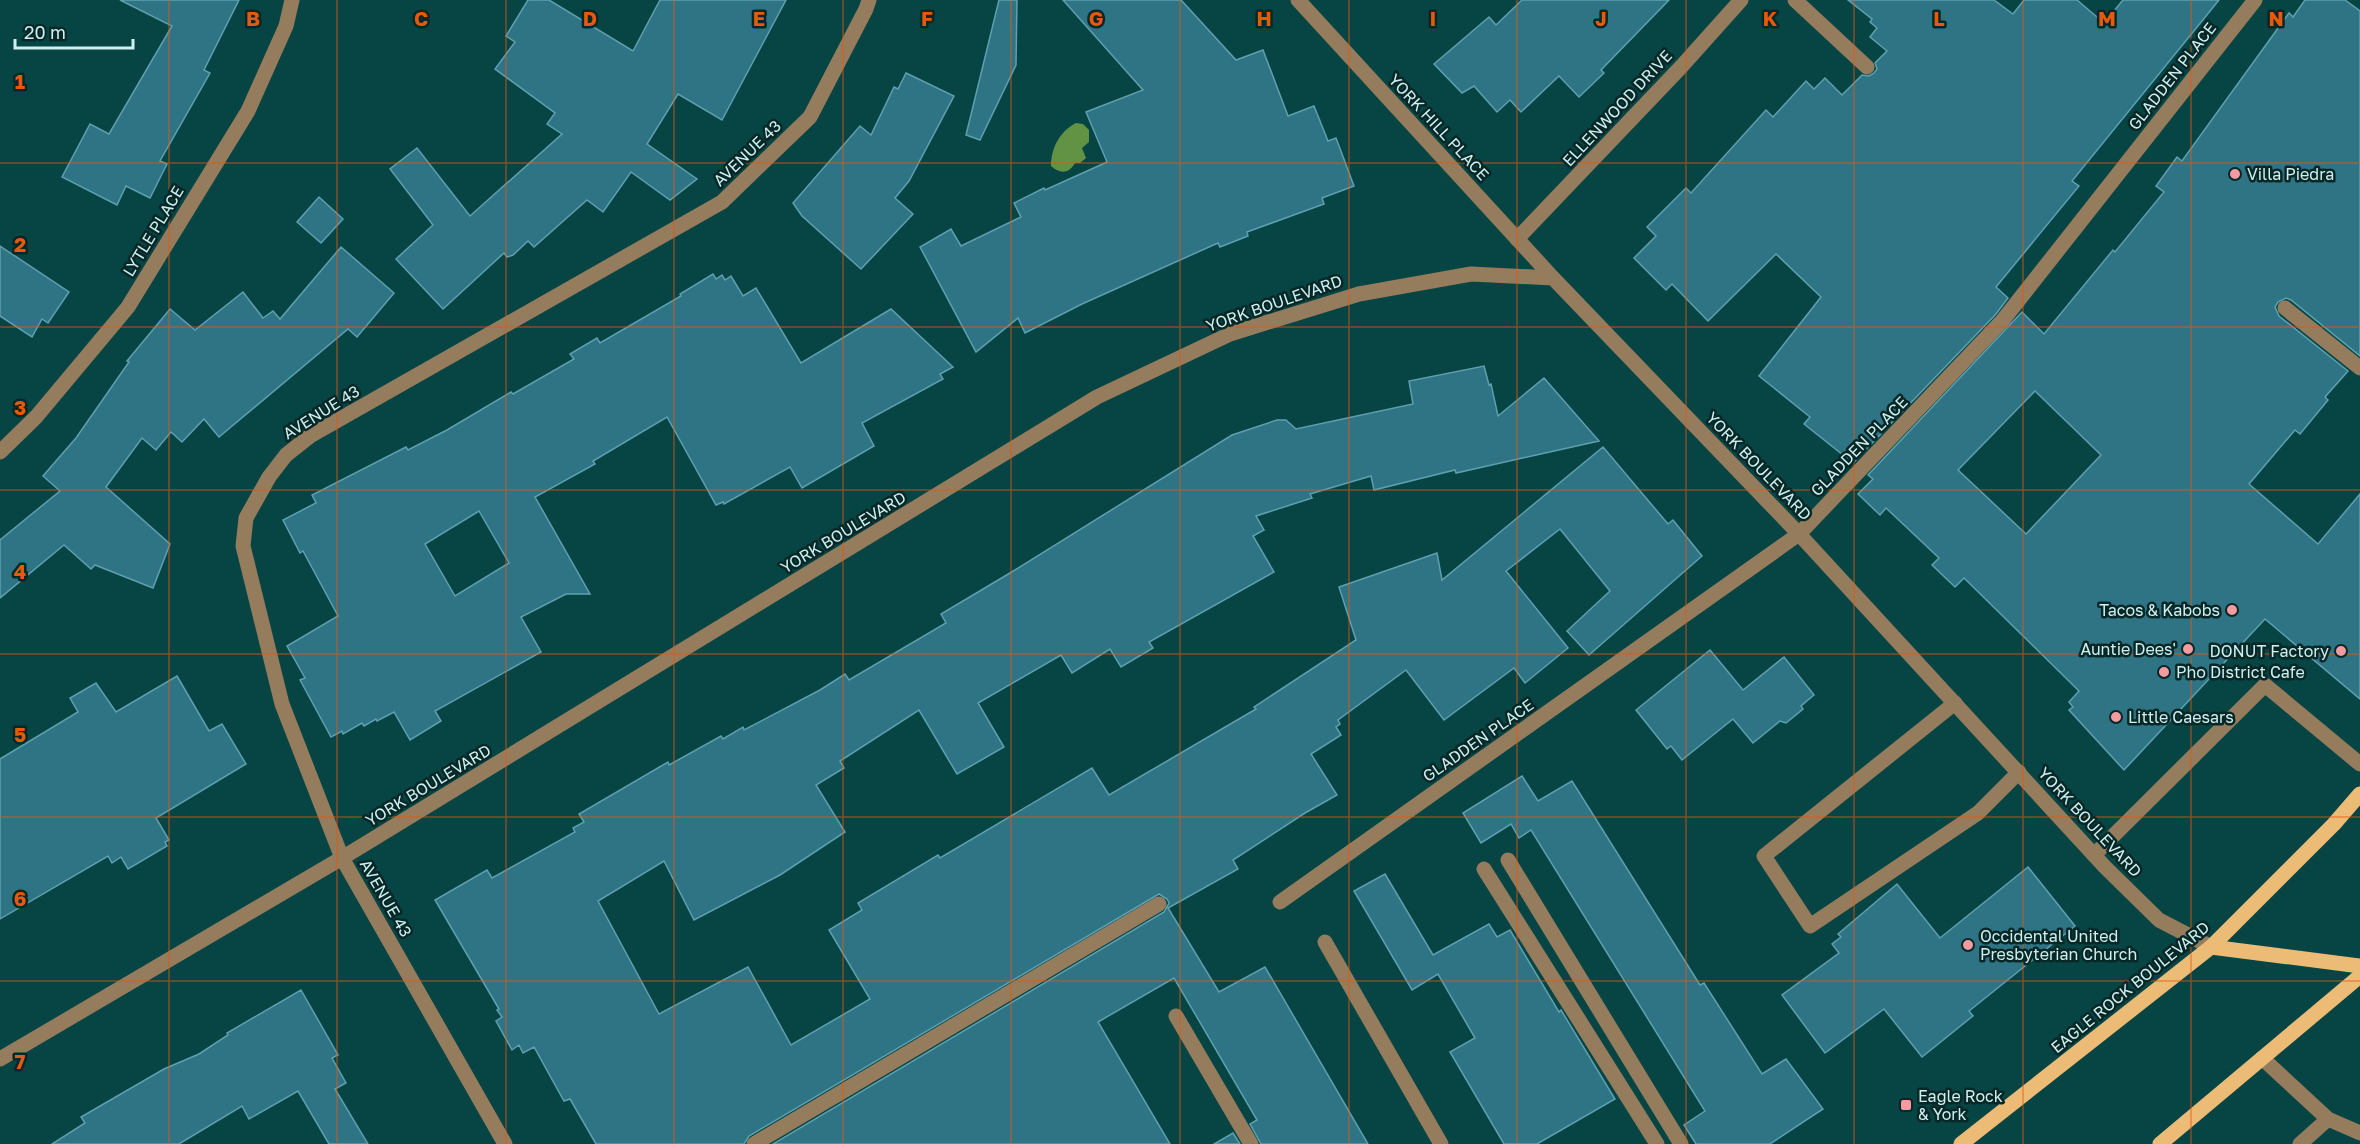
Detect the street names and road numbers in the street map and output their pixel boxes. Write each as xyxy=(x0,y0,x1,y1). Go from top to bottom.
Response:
street label: GLADDEN PLACE xyxy=(2124,18,2220,134)
street label: ELLENWOOD DRIVE xyxy=(1558,46,1676,170)
street label: YORK HILL PLACE xyxy=(1385,70,1493,184)
street label: AVENUE 43 xyxy=(709,116,785,190)
street label: LYTLE PLACE xyxy=(118,182,188,280)
street label: YORK BOULEVARD xyxy=(1203,270,1345,336)
street label: AVENUE 43 xyxy=(279,381,363,443)
street label: GLADDEN PLACE xyxy=(1806,392,1912,500)
street label: YORK BOULEVARD xyxy=(1702,408,1816,524)
street label: YORK BOULEVARD xyxy=(777,487,909,577)
street label: GLADDEN PLACE xyxy=(1419,694,1537,786)
street label: YORK BOULEVARD xyxy=(362,740,494,830)
street label: YORK BOULEVARD xyxy=(2034,763,2146,881)
street label: AVENUE 43 xyxy=(356,856,416,940)
street label: EAGLE ROCK BOULEVARD xyxy=(2047,917,2213,1057)

